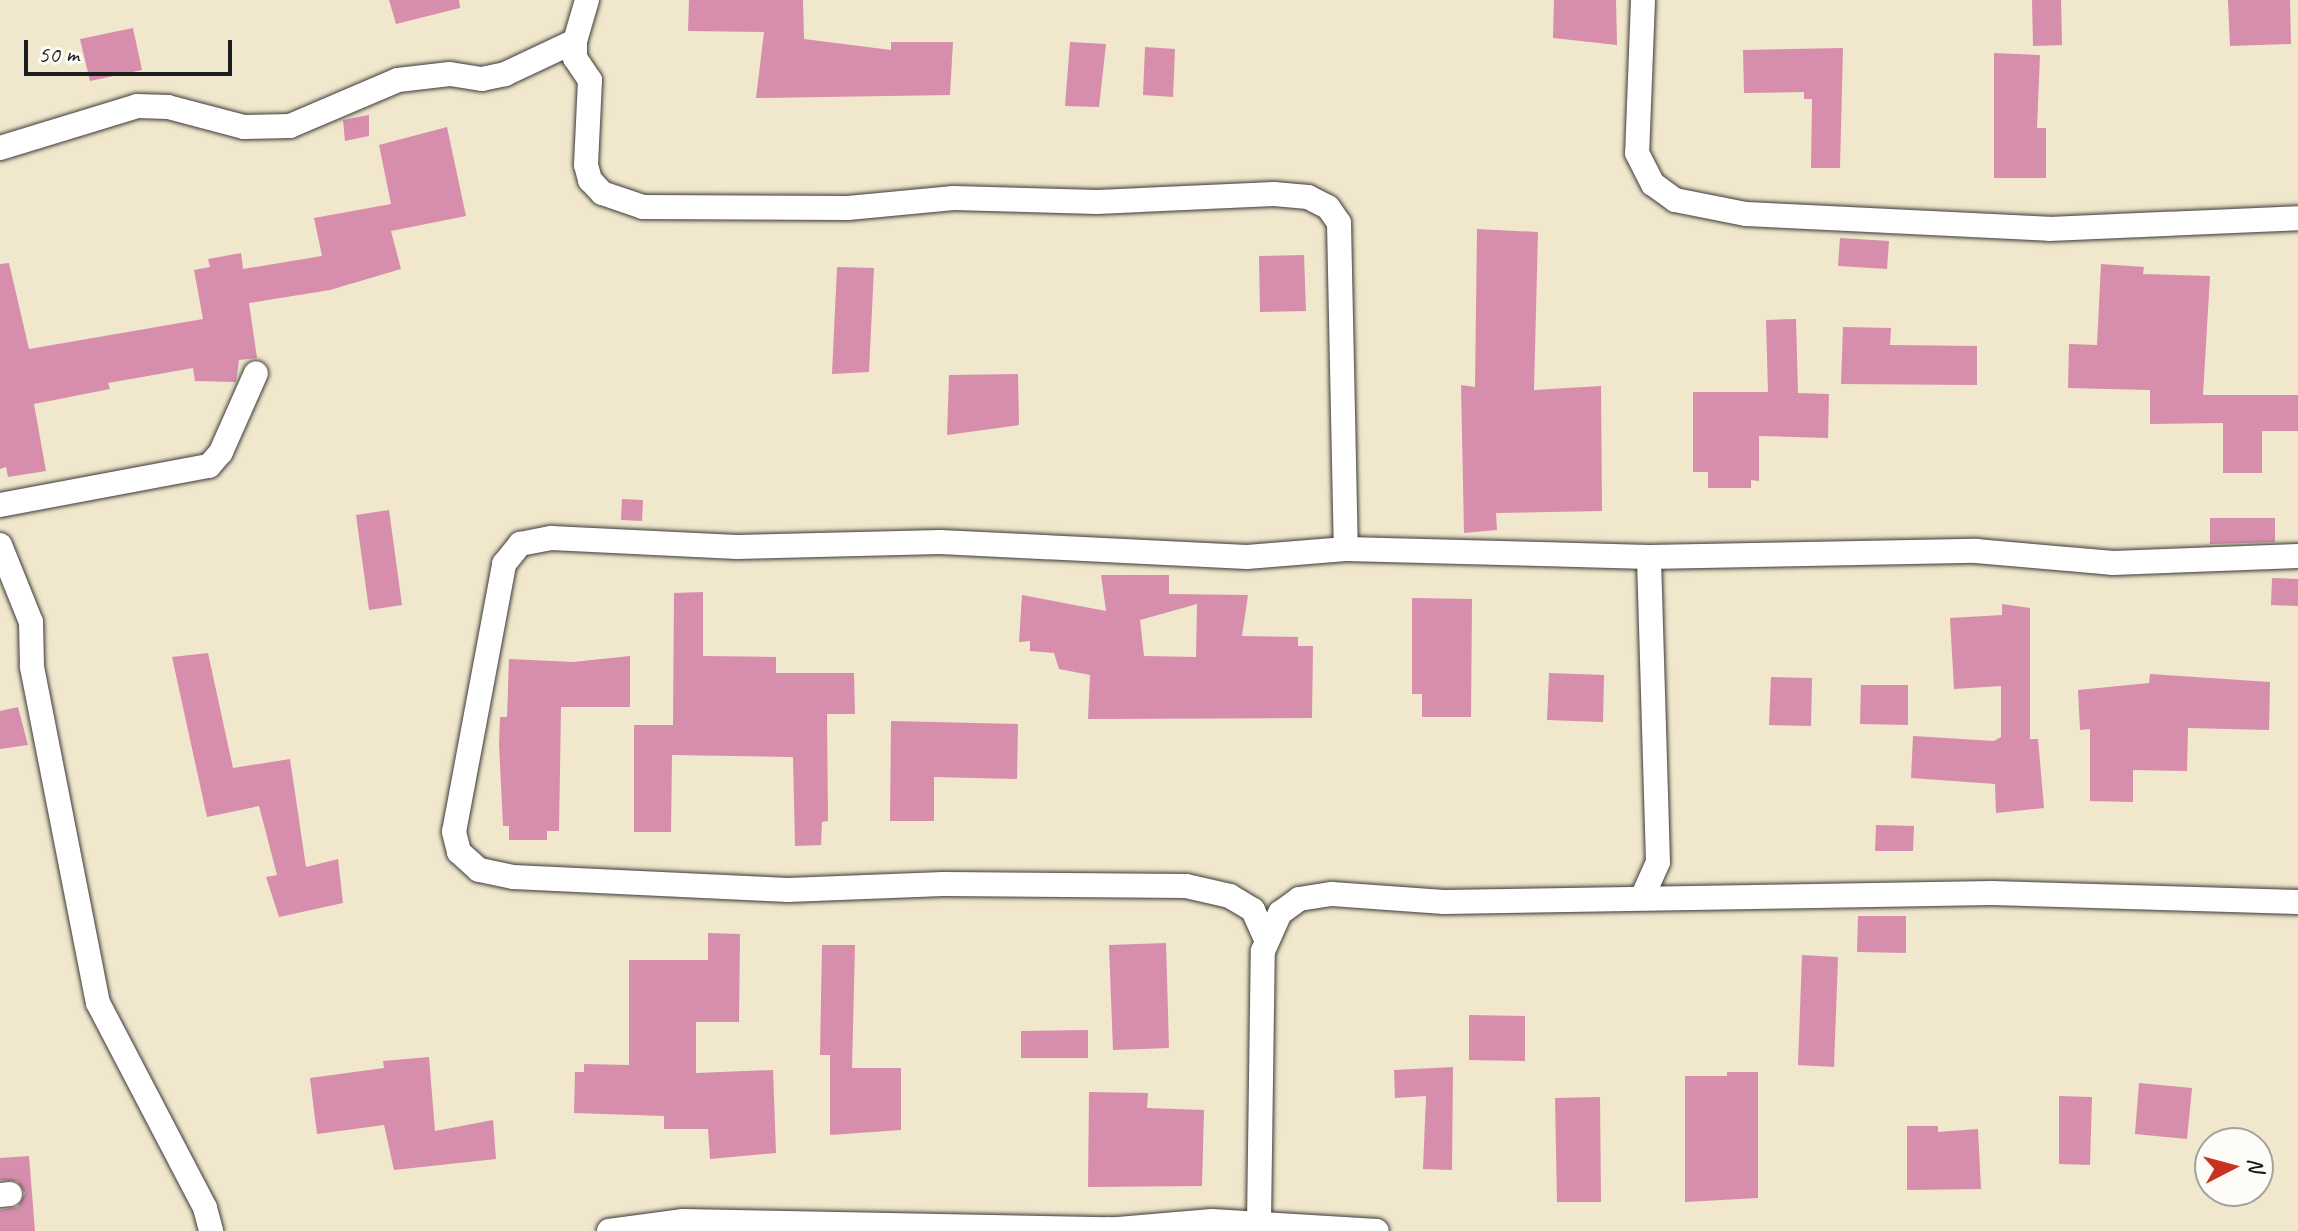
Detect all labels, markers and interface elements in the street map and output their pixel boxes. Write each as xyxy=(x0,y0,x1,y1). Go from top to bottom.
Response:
scale bar xyxy=(28,24,236,74)
text: 50 m xyxy=(38,39,79,69)
north arrow xyxy=(2194,1127,2274,1207)
text: N xyxy=(2241,1156,2271,1173)

